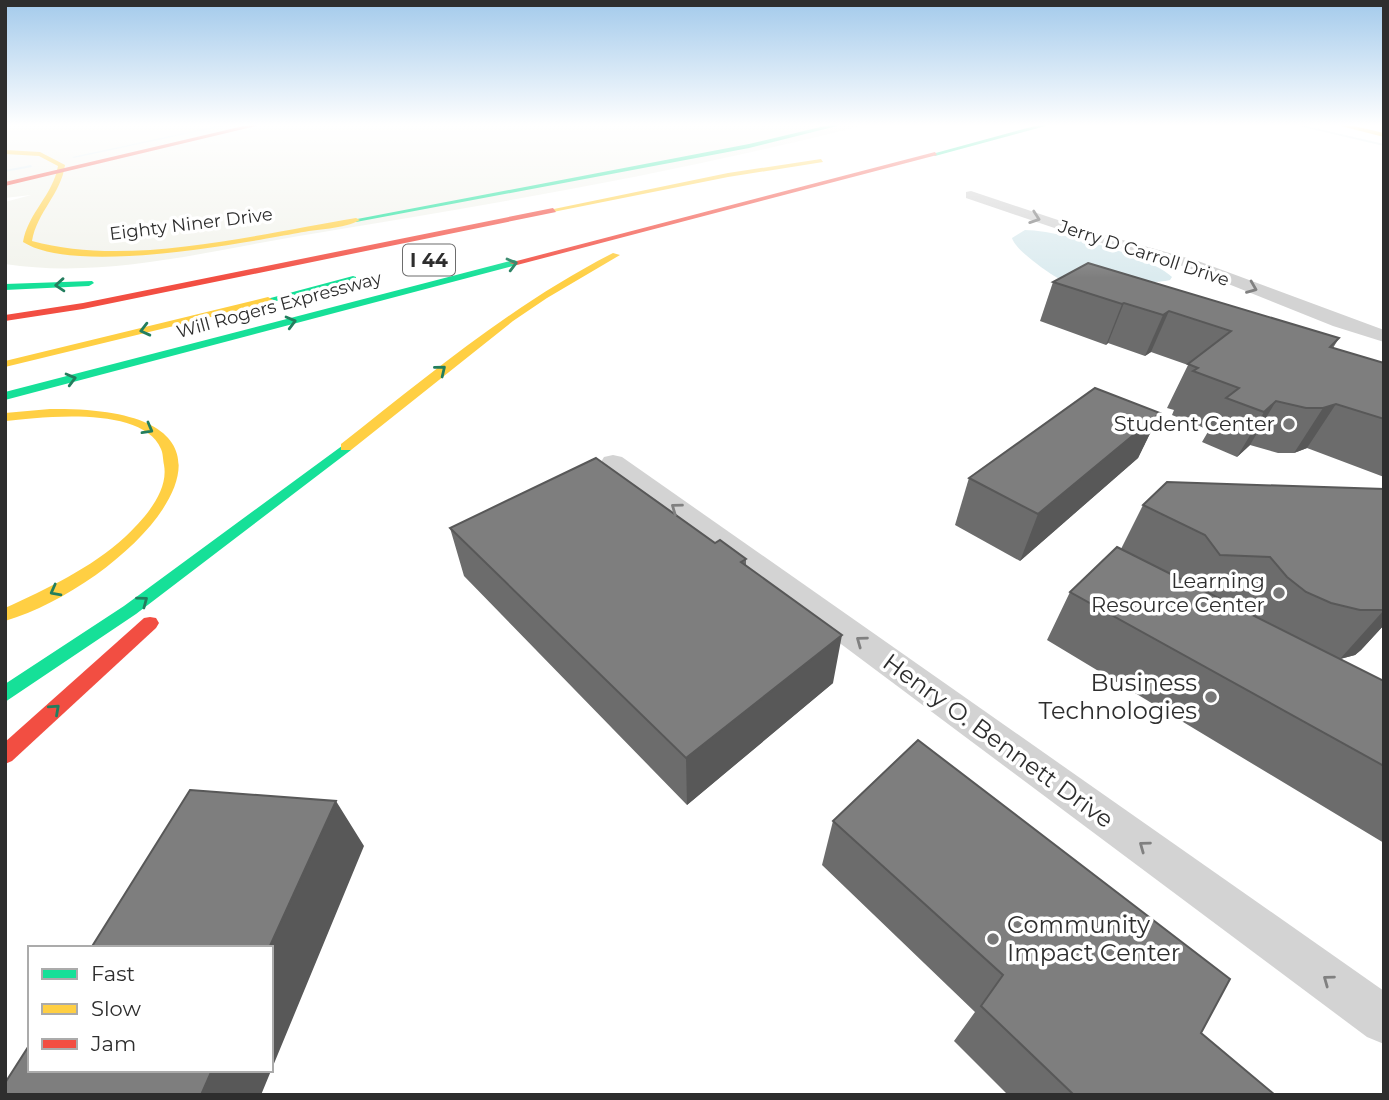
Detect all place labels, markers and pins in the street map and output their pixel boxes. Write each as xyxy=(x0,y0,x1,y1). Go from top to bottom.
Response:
place label: Student Center xyxy=(1114,411,1275,436)
marker: Student Center xyxy=(1281,416,1297,432)
place label: Learning Resource Center xyxy=(1091,568,1265,617)
marker: Learning Resource Center xyxy=(1271,585,1287,601)
place label: Business Technologies xyxy=(1039,668,1197,725)
marker: Business Technologies xyxy=(1203,689,1219,705)
place label: Community Impact Center xyxy=(1007,910,1180,967)
marker: Community Impact Center xyxy=(985,931,1001,947)

